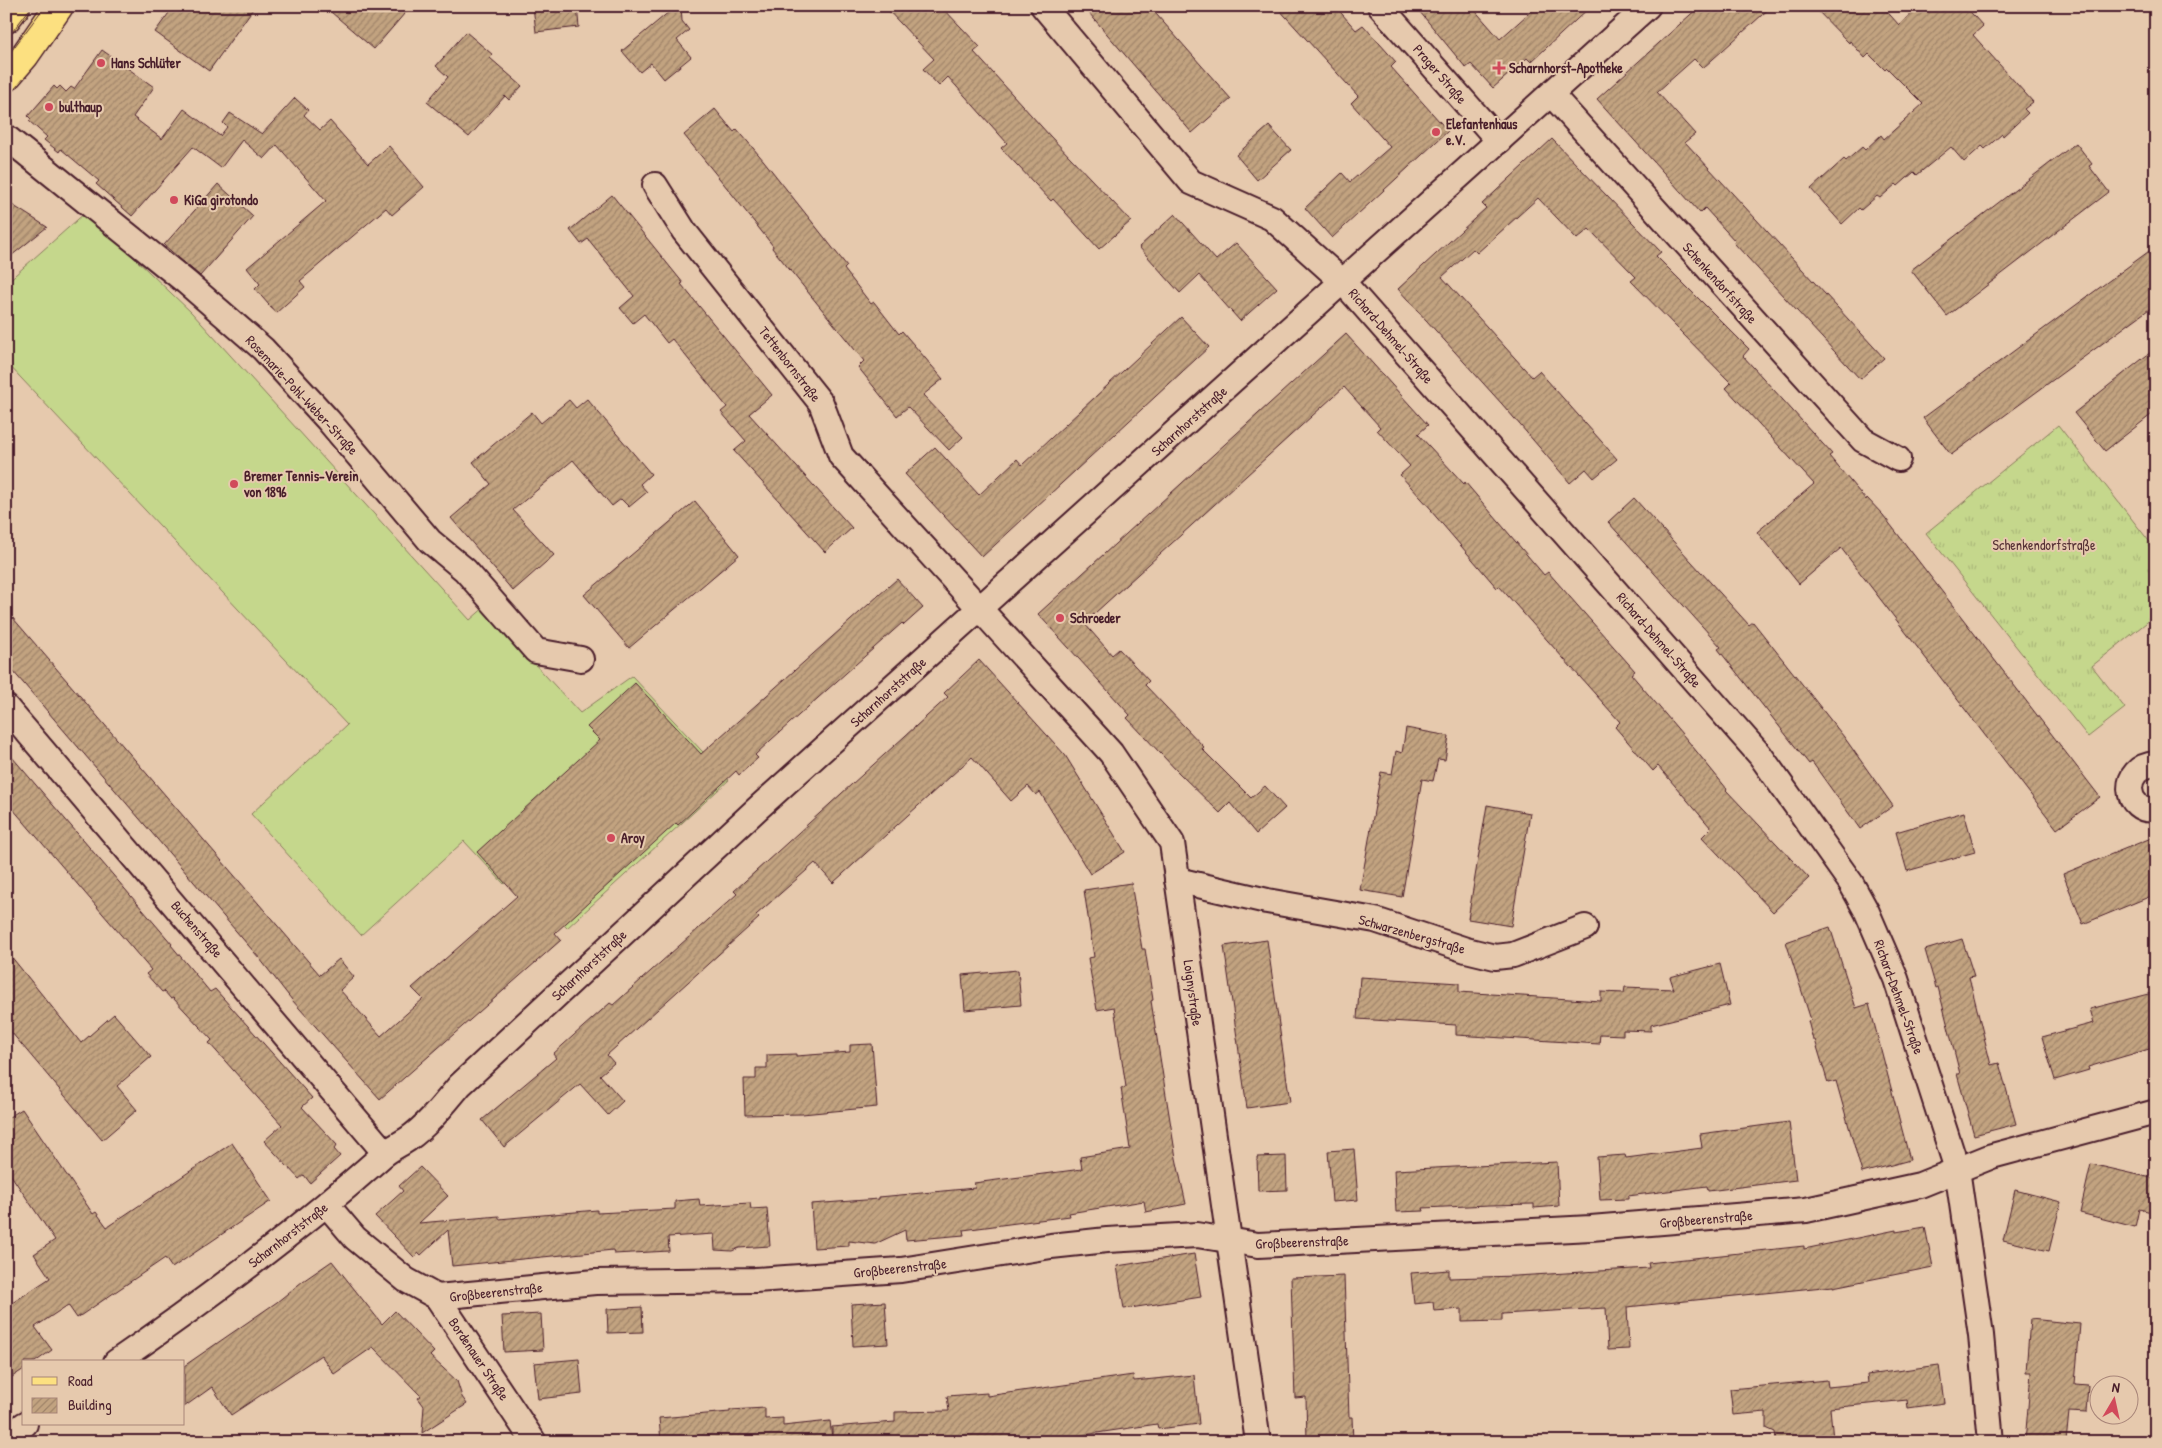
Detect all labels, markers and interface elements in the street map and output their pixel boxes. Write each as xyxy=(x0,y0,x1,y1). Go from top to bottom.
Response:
street label: Prager Straße xyxy=(1408,40,1472,108)
place label: Hans Schlüter xyxy=(111,53,181,72)
marker: Hans Schlüter xyxy=(95,57,107,69)
place label: Scharnhorst-Apotheke xyxy=(1509,58,1623,79)
marker: Scharnhorst-Apotheke xyxy=(1493,62,1505,74)
place label: bulthaup xyxy=(59,97,103,118)
marker: bulthaup xyxy=(43,101,55,113)
place label: Elefantenhaus e.V. xyxy=(1446,114,1518,149)
marker: Elefantenhaus e.V. xyxy=(1430,126,1442,138)
place label: KiGa girotondo xyxy=(184,190,259,211)
marker: KiGa girotondo xyxy=(168,194,180,206)
street label: Schenkendorfstraße xyxy=(1678,238,1762,328)
street label: Richard-Dehmel-Straße xyxy=(1344,284,1438,388)
street label: Tettenbornstraße xyxy=(754,322,826,406)
street label: Rosemarie-Pohl-Weber-Straße xyxy=(241,331,363,460)
street label: Scharnhorststraße xyxy=(1147,381,1232,461)
place label: Bremer Tennis-Verein von 1896 xyxy=(243,466,359,501)
marker: Bremer Tennis-Verein von 1896 xyxy=(228,478,240,490)
park label: Schenkendorfstraße xyxy=(1993,535,2096,555)
street label: Richard-Dehmel-Straße xyxy=(1612,588,1706,692)
place label: Schroeder xyxy=(1070,608,1121,627)
marker: Schroeder xyxy=(1054,612,1066,624)
street label: Scharnhorststraße xyxy=(846,652,931,732)
place label: Aroy xyxy=(621,828,645,849)
marker: Aroy xyxy=(605,832,617,844)
street label: Buchenstraße xyxy=(166,896,228,962)
street label: Schwarzenbergstraße xyxy=(1356,909,1468,959)
street label: Scharnhorststraße xyxy=(547,925,631,1005)
street label: Richard-Dehmel-Straße xyxy=(1869,937,1929,1057)
street label: Loignystraße xyxy=(1178,959,1208,1028)
street label: Scharnhorststraße xyxy=(244,1197,332,1272)
street label: Großbeerenstraße xyxy=(1659,1205,1754,1233)
street label: Großbeerenstraße xyxy=(1255,1230,1349,1254)
street label: Großbeerenstraße xyxy=(852,1253,948,1283)
street label: Großbeerenstraße xyxy=(448,1277,544,1307)
street label: Bordenauer Straße xyxy=(444,1314,514,1405)
legend xyxy=(22,1360,185,1426)
text: Road xyxy=(68,1370,93,1391)
north arrow xyxy=(2090,1376,2140,1426)
text: N xyxy=(2111,1377,2122,1397)
text: Building xyxy=(68,1394,112,1415)

